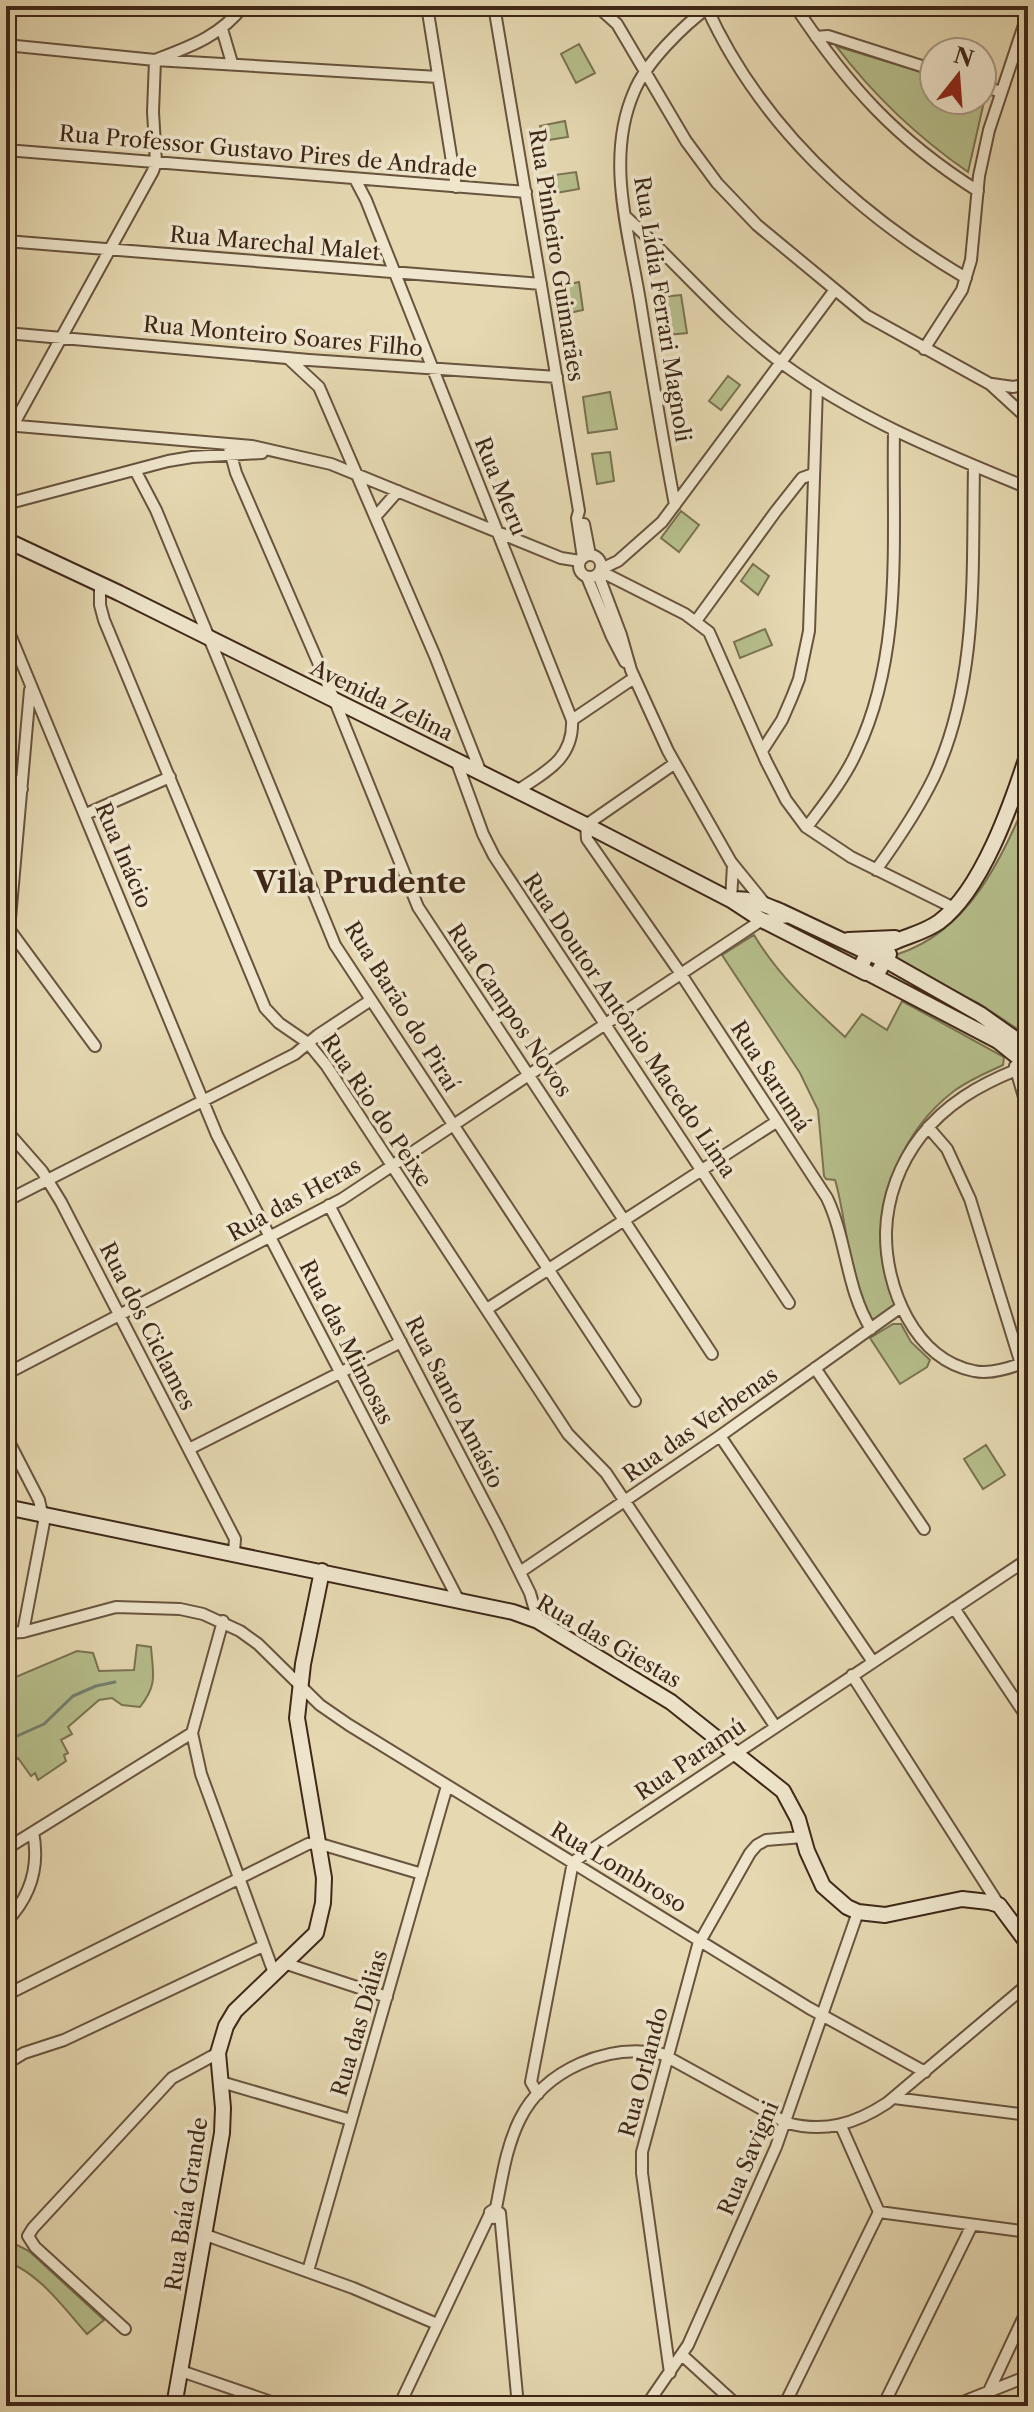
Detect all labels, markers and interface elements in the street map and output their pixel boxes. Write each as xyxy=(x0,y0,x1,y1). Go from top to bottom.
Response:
north arrow xyxy=(918,36,998,116)
text: N xyxy=(951,42,977,73)
street label: Rua Professor Gustavo Pires de Andrade xyxy=(58,120,478,183)
street label: Rua Pinheiro Guimarães xyxy=(523,127,590,383)
street label: Rua Lídia Ferrari Magnoli xyxy=(628,174,697,444)
street label: Rua Marechal Malet xyxy=(168,221,382,266)
street label: Rua Monteiro Soares Filho xyxy=(142,311,424,362)
street label: Rua Meru xyxy=(469,433,532,539)
street label: Avenida Zelina xyxy=(305,654,458,747)
street label: Rua Inácio xyxy=(89,798,158,912)
district label: Vila Prudente xyxy=(253,864,466,901)
street label: Rua Doutor Antônio Macedo Lima xyxy=(517,868,742,1183)
street label: Rua Barão do Piraí xyxy=(338,916,465,1097)
street label: Rua Campos Novos xyxy=(442,918,578,1102)
street label: Rua Sarumá xyxy=(725,1016,817,1137)
street label: Rua Rio do Peixe xyxy=(315,1028,438,1192)
street label: Rua das Heras xyxy=(223,1152,366,1247)
street label: Rua dos Ciclames xyxy=(94,1238,202,1415)
street label: Rua das Mimosas xyxy=(293,1255,400,1429)
street label: Rua Santo Amásio xyxy=(399,1312,510,1493)
street label: Rua das Verbenas xyxy=(618,1361,783,1488)
street label: Rua das Giestas xyxy=(532,1589,686,1694)
street label: Rua Paramú xyxy=(630,1713,751,1806)
street label: Rua Lombroso xyxy=(546,1816,692,1919)
street label: Rua das Dálias xyxy=(326,1947,393,2100)
street label: Rua Orlando xyxy=(613,2004,674,2140)
street label: Rua Savigni xyxy=(712,2097,785,2219)
street label: Rua Baía Grande xyxy=(159,2115,214,2293)

